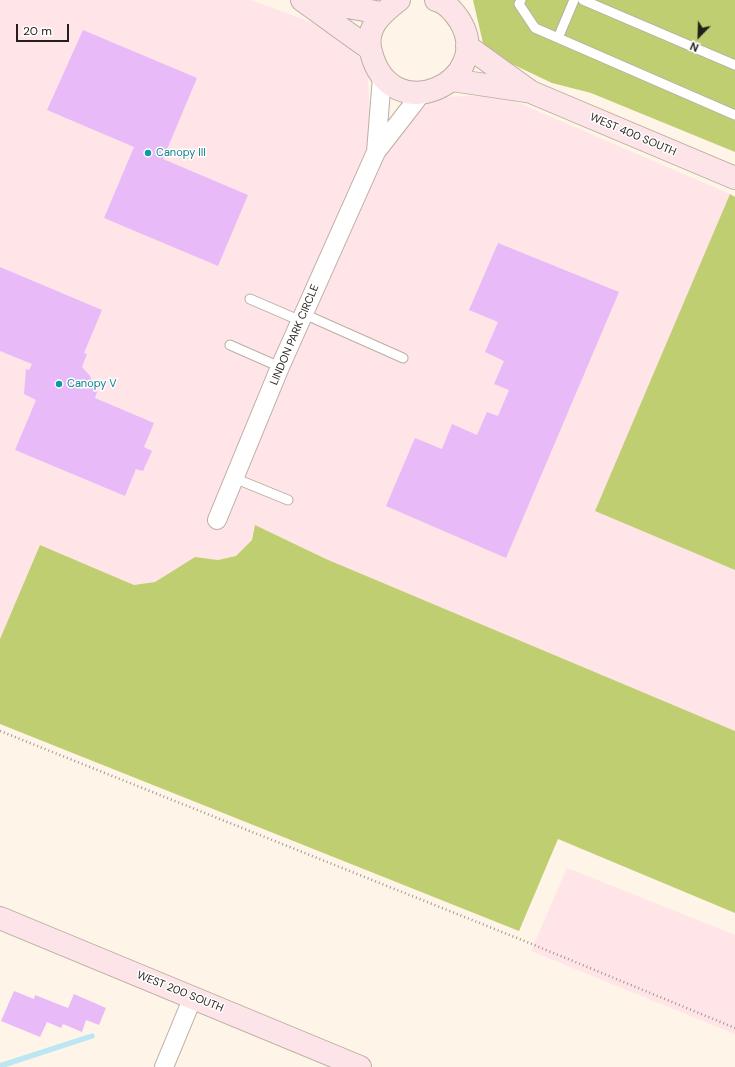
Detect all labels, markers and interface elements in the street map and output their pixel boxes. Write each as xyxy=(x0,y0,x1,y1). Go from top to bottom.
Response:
scale bar xyxy=(18,16,71,42)
north arrow xyxy=(679,16,719,56)
text: 20 m xyxy=(23,23,52,39)
text: N xyxy=(688,39,701,55)
street label: WEST 400 SOUTH xyxy=(588,111,678,159)
place label: Canopy III xyxy=(156,146,206,160)
marker: Canopy III xyxy=(143,148,153,158)
street label: LINDON PARK CIRCLE xyxy=(268,283,322,387)
place label: Canopy V xyxy=(67,377,117,391)
marker: Canopy V xyxy=(54,379,64,389)
street label: WEST 200 SOUTH xyxy=(135,969,225,1015)

